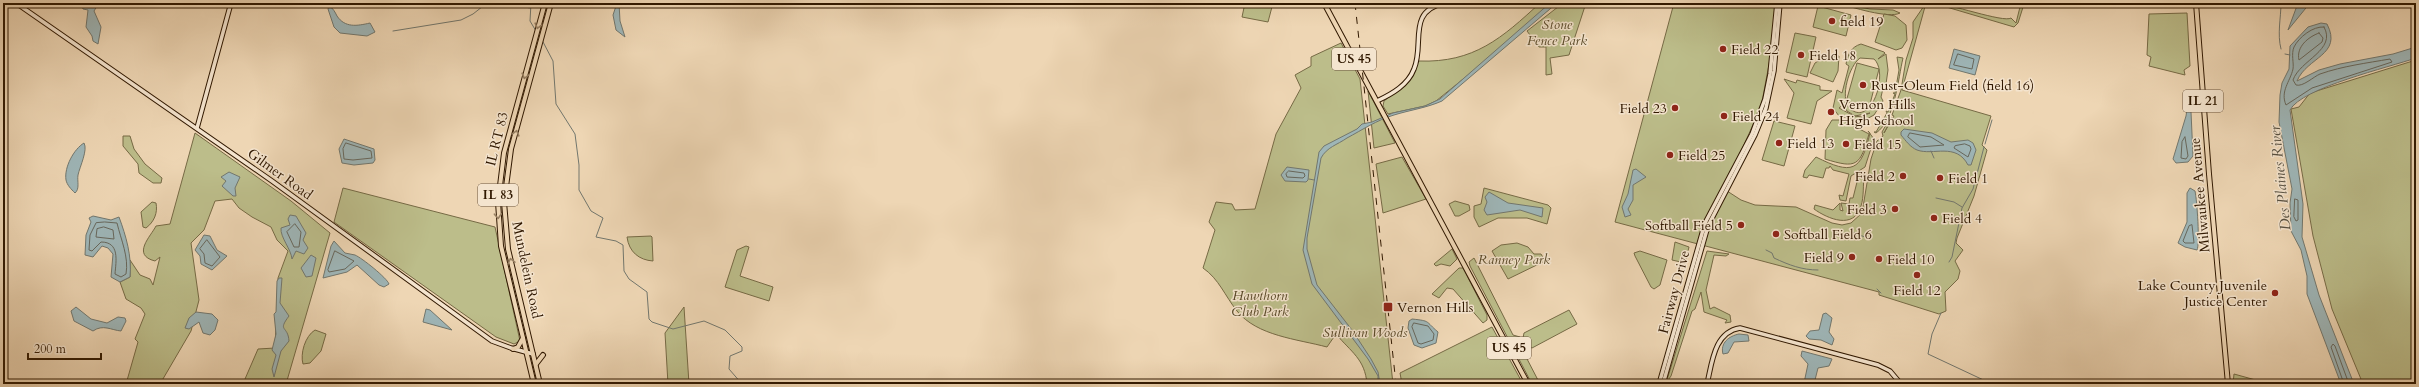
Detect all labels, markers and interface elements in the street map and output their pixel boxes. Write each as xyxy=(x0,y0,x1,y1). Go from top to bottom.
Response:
place label: field 19 xyxy=(1840,12,1883,31)
park label: Stone Fence Park xyxy=(1527,15,1587,50)
marker: field 19 xyxy=(1827,16,1837,26)
one-way arrow xyxy=(535,23,543,29)
place label: Field 22 xyxy=(1731,40,1778,59)
marker: Field 22 xyxy=(1718,44,1728,54)
place label: Field 18 xyxy=(1809,46,1856,65)
road number: US 45 xyxy=(1332,48,1376,70)
marker: Field 18 xyxy=(1796,50,1806,60)
one-way arrow xyxy=(521,72,530,79)
place label: Rust-Oleum Field (field 16) xyxy=(1871,76,2034,95)
marker: Rust-Oleum Field (field 16) xyxy=(1858,80,1868,90)
road number: IL 21 xyxy=(2183,90,2223,112)
place label: Vernon Hills High School xyxy=(1839,95,1916,130)
place label: Field 23 xyxy=(1620,99,1667,118)
marker: Field 23 xyxy=(1670,103,1680,113)
place label: Field 24 xyxy=(1732,107,1779,126)
marker: Vernon Hills High School xyxy=(1826,107,1836,117)
street label: IL RT 83 xyxy=(481,110,513,168)
marker: Field 24 xyxy=(1719,111,1729,121)
water label: Des Plaines River xyxy=(2264,123,2295,232)
one-way arrow xyxy=(511,130,519,136)
place label: Field 13 xyxy=(1787,134,1834,153)
place label: Field 15 xyxy=(1854,135,1901,154)
street label: Milwaukee Avenue xyxy=(2186,137,2214,253)
marker: Field 13 xyxy=(1774,138,1784,148)
marker: Field 15 xyxy=(1841,139,1851,149)
street label: Gilmer Road xyxy=(244,144,317,204)
place label: Field 25 xyxy=(1678,146,1725,165)
marker: Field 25 xyxy=(1665,150,1675,160)
place label: Field 2 xyxy=(1855,167,1895,186)
place label: Field 1 xyxy=(1948,169,1988,188)
marker: Field 2 xyxy=(1898,171,1908,181)
marker: Field 1 xyxy=(1935,173,1945,183)
road number: IL 83 xyxy=(478,184,518,206)
place label: Field 3 xyxy=(1847,200,1887,219)
marker: Field 3 xyxy=(1890,204,1900,214)
place label: Field 4 xyxy=(1942,209,1982,228)
one-way arrow xyxy=(494,213,503,219)
marker: Field 4 xyxy=(1929,213,1939,223)
place label: Softball Field 5 xyxy=(1645,216,1733,235)
street label: Mundelein Road xyxy=(507,220,547,321)
marker: Softball Field 5 xyxy=(1736,220,1746,230)
place label: Softball Field 6 xyxy=(1784,225,1872,244)
marker: Softball Field 6 xyxy=(1771,229,1781,239)
street label: Fairway Drive xyxy=(1654,248,1694,336)
place label: Field 9 xyxy=(1804,248,1844,267)
park label: Ranney Park xyxy=(1478,250,1550,269)
place label: Field 10 xyxy=(1887,250,1934,269)
marker: Field 9 xyxy=(1847,252,1857,262)
marker: Field 10 xyxy=(1874,254,1884,264)
one-way arrow xyxy=(508,258,516,265)
marker: Field 12 xyxy=(1912,270,1922,280)
place label: Lake County Juvenile Justice Center xyxy=(2138,276,2268,311)
place label: Field 12 xyxy=(1893,281,1941,300)
park label: Hawthorn Club Park xyxy=(1231,286,1289,321)
marker: Lake County Juvenile Justice Center xyxy=(2270,288,2280,298)
place label: Vernon Hills xyxy=(1397,298,1474,317)
marker: Vernon Hills xyxy=(1382,301,1394,313)
park label: Sullivan Woods xyxy=(1322,323,1408,342)
scale bar xyxy=(28,335,101,361)
road number: US 45 xyxy=(1487,337,1531,359)
text: 200 m xyxy=(34,341,67,357)

